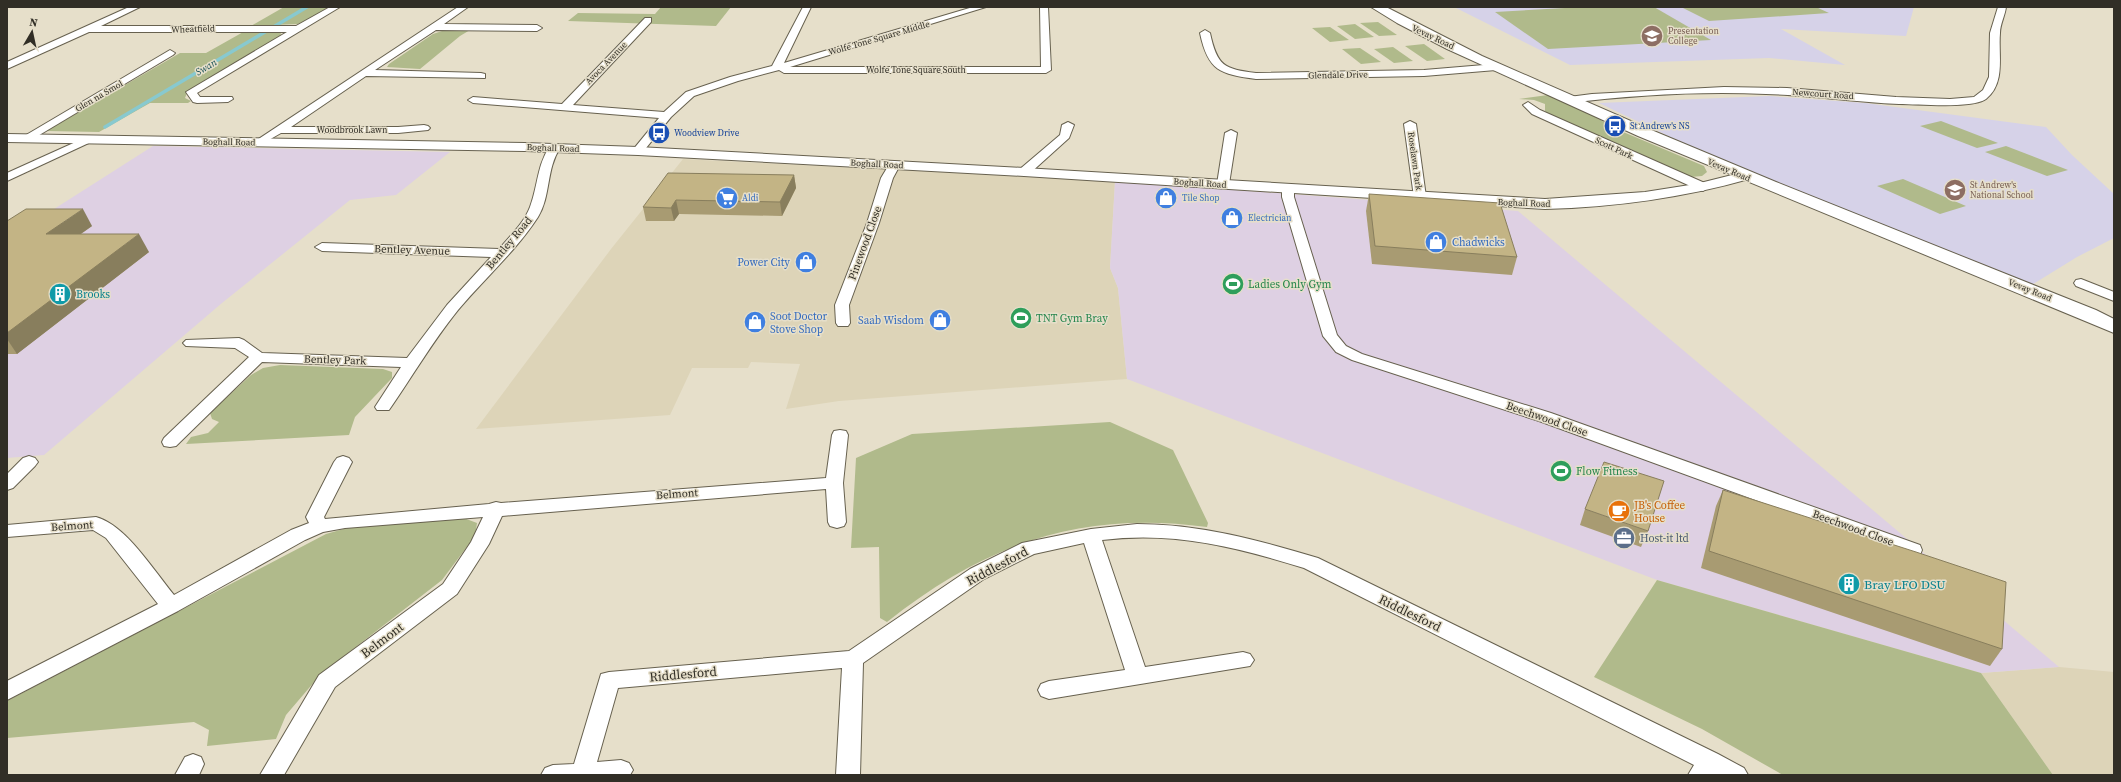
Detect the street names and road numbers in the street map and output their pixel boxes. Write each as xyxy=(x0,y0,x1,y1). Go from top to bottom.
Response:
street label: Wolfe Tone Square Middle xyxy=(827,18,932,58)
street label: Wheatfield xyxy=(171,22,215,36)
street label: Vevay Road xyxy=(1410,22,1456,52)
street label: Avoca Avenue xyxy=(582,39,630,87)
street label: Wolfe Tone Square South xyxy=(866,64,967,76)
street label: Glendale Drive xyxy=(1308,68,1368,82)
street label: Glen na Smol xyxy=(73,77,125,115)
street label: Newcourt Road xyxy=(1792,86,1854,102)
street label: Woodbrook Lawn xyxy=(317,124,388,136)
street label: Roselawn Park xyxy=(1405,131,1425,191)
street label: Scott Park xyxy=(1593,134,1635,162)
street label: Boghall Road xyxy=(202,136,256,148)
street label: Boghall Road xyxy=(526,141,580,155)
street label: Vevay Road xyxy=(1706,156,1752,184)
street label: Boghall Road xyxy=(850,157,904,171)
street label: Boghall Road xyxy=(1173,175,1227,191)
street label: Boghall Road xyxy=(1497,196,1551,210)
street label: Pinewood Close xyxy=(845,204,885,282)
street label: Bentley Road xyxy=(482,213,536,273)
street label: Bentley Avenue xyxy=(374,241,451,259)
street label: Vevay Road xyxy=(2006,276,2054,304)
street label: Bentley Park xyxy=(304,351,367,369)
street label: Beechwood Close xyxy=(1504,398,1590,440)
street label: Belmont xyxy=(656,485,699,503)
street label: Beechwood Close xyxy=(1810,506,1896,550)
street label: Belmont xyxy=(51,517,94,535)
street label: Riddlesford xyxy=(963,542,1031,589)
street label: Riddlesford xyxy=(1376,591,1445,636)
street label: Belmont xyxy=(357,618,407,662)
street label: Riddlesford xyxy=(649,663,718,685)

